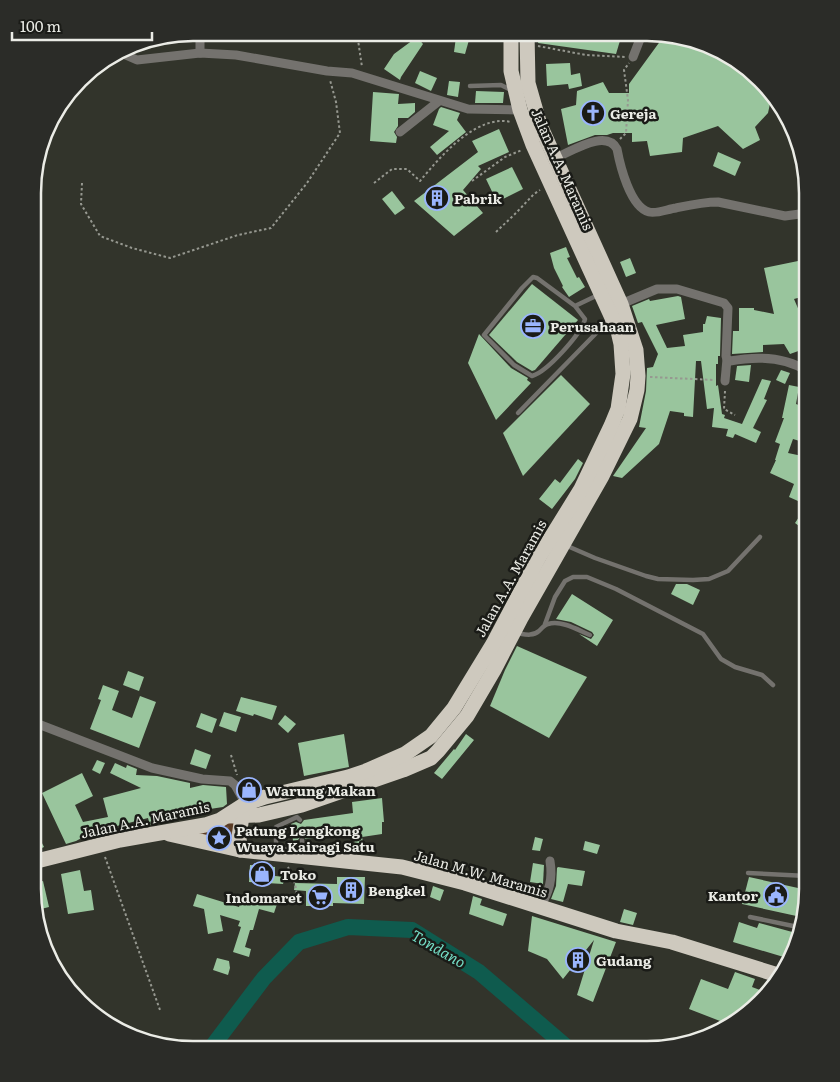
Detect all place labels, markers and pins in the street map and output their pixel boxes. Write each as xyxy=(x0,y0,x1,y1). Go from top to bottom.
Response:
church icon: Gereja xyxy=(580,100,606,126)
place label: Gereja xyxy=(610,103,657,123)
building icon: Pabrik xyxy=(424,185,450,211)
place label: Pabrik xyxy=(454,188,502,208)
office icon: Perusahaan xyxy=(520,313,546,339)
place label: Perusahaan xyxy=(550,316,635,336)
shop icon: Warung Makan xyxy=(236,777,262,803)
place label: Warung Makan xyxy=(266,780,376,800)
place label: Patung Lengkong Wuaya Kairagi Satu xyxy=(236,820,375,856)
place icon: Patung Lengkong Wuaya Kairagi Satu xyxy=(206,825,232,851)
shop icon: Toko xyxy=(249,861,275,887)
place label: Toko xyxy=(280,864,316,884)
building icon: Bengkel xyxy=(338,877,364,903)
place label: Bengkel xyxy=(368,880,426,900)
public building icon: Kantor xyxy=(763,882,789,908)
supermarket icon: Indomaret xyxy=(307,884,333,910)
place label: Kantor xyxy=(708,885,758,905)
place label: Indomaret xyxy=(226,887,303,907)
building icon: Gudang xyxy=(565,947,591,973)
place label: Gudang xyxy=(596,950,652,970)

